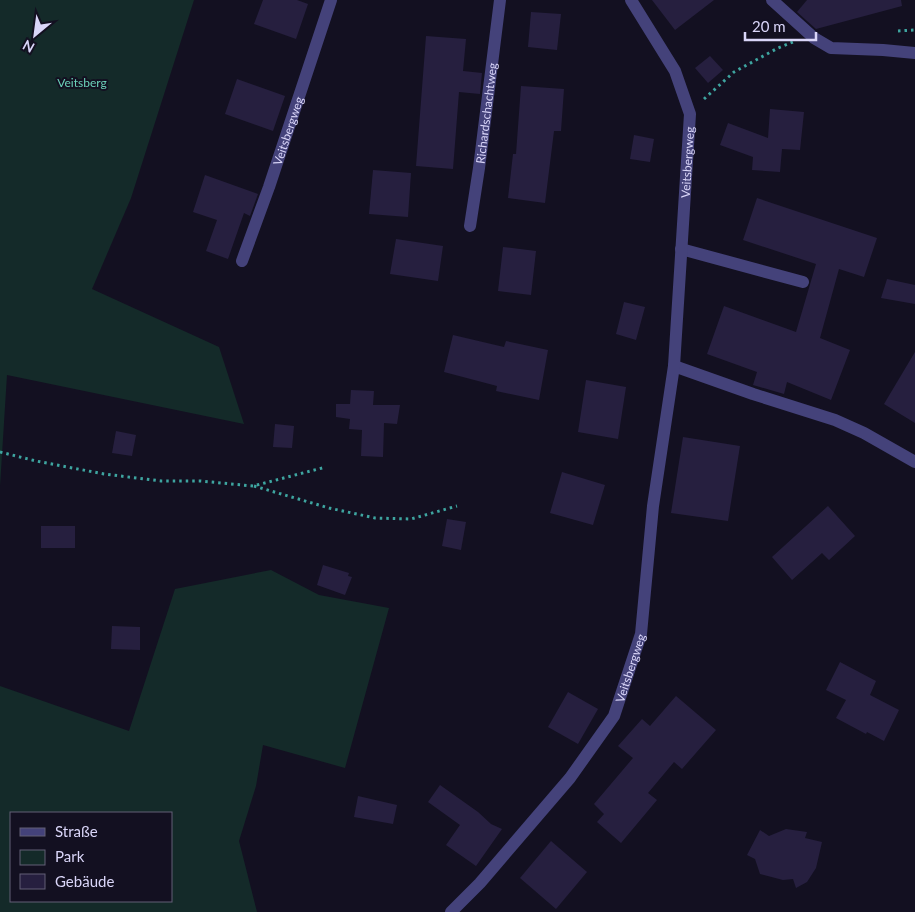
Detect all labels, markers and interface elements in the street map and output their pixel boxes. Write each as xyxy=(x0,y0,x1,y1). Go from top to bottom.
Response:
north arrow xyxy=(10,10,60,60)
scale bar xyxy=(745,10,816,42)
text: 20 m xyxy=(752,17,786,35)
text: N xyxy=(20,37,37,57)
street label: Richardschachtweg xyxy=(472,62,500,165)
park label: Veitsberg xyxy=(57,75,107,90)
street label: Veitsbergweg xyxy=(269,94,306,167)
street label: Veitsbergweg xyxy=(677,126,697,198)
street label: Veitsbergweg xyxy=(612,632,648,704)
legend xyxy=(10,812,172,902)
text: Straße xyxy=(55,822,98,840)
text: Park xyxy=(55,847,85,865)
text: Gebäude xyxy=(55,872,114,890)

